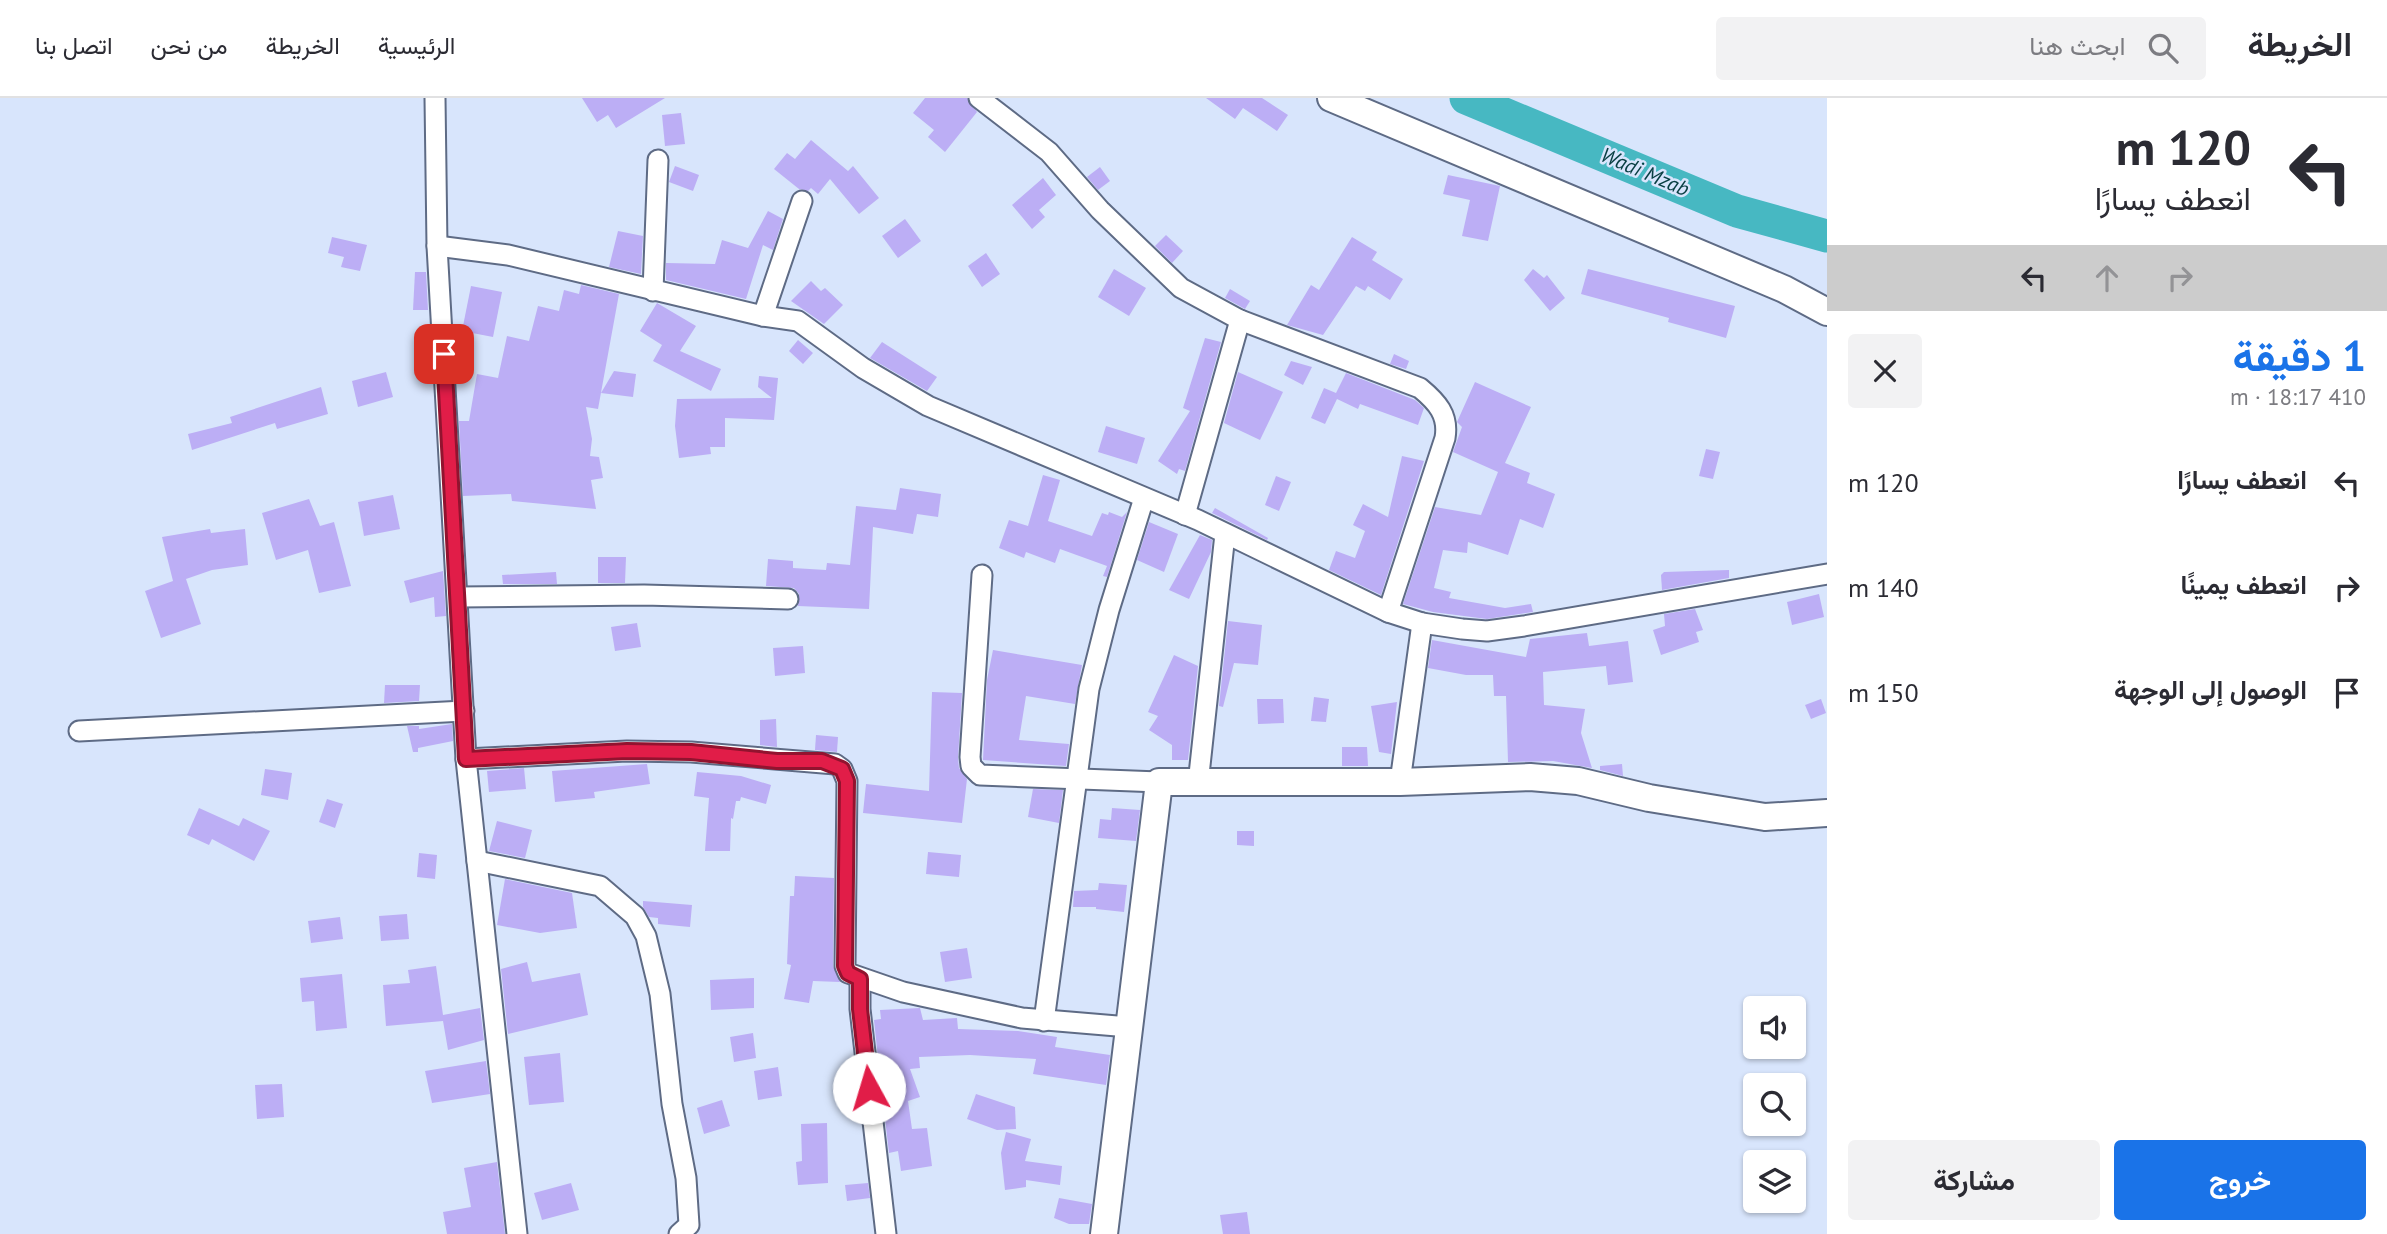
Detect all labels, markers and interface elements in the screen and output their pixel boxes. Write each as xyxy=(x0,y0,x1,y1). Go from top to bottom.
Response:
search box xyxy=(1716,17,2206,80)
text: الخريطة xyxy=(2248,22,2352,65)
text: ابحث هنا xyxy=(2029,29,2126,62)
icon: search xyxy=(2144,29,2182,67)
text: اتصل بنا xyxy=(35,30,113,61)
text: من نحن xyxy=(151,30,228,61)
text: الخريطة xyxy=(266,30,340,61)
text: الرئيسية xyxy=(378,30,455,61)
text: 120 m xyxy=(2116,115,2251,179)
icon: left xyxy=(2275,126,2366,217)
water label: Wadi Mzab xyxy=(1597,141,1694,202)
text: انعطف يسارًا xyxy=(2095,177,2251,219)
icon: left xyxy=(2015,259,2053,297)
icon: ahead xyxy=(2088,259,2126,297)
icon: right xyxy=(2161,259,2199,297)
pin xyxy=(414,324,474,384)
text: 1 دقيقة xyxy=(2233,328,2366,383)
button: close xyxy=(1848,334,1922,408)
icon: arrive xyxy=(425,335,463,373)
text: 410 m · 18:17 xyxy=(2230,382,2366,411)
text: انعطف يسارًا xyxy=(2177,463,2307,496)
icon: left xyxy=(2328,464,2366,502)
text: 120 m xyxy=(1848,466,1919,499)
text: انعطف يمينًا xyxy=(2181,568,2307,601)
icon: right xyxy=(2328,569,2366,607)
text: 140 m xyxy=(1848,571,1919,604)
text: الوصول إلى الوجهة xyxy=(2114,673,2307,706)
icon: arrive xyxy=(2328,674,2366,712)
text: 150 m xyxy=(1848,676,1919,709)
map controls xyxy=(1743,996,1806,1213)
button: sound xyxy=(1743,996,1806,1059)
position arrow xyxy=(832,1051,906,1125)
button: search xyxy=(1743,1073,1806,1136)
button: مشاركة xyxy=(1848,1140,2100,1220)
button: خروج xyxy=(2114,1140,2366,1220)
button: layers xyxy=(1743,1150,1806,1213)

